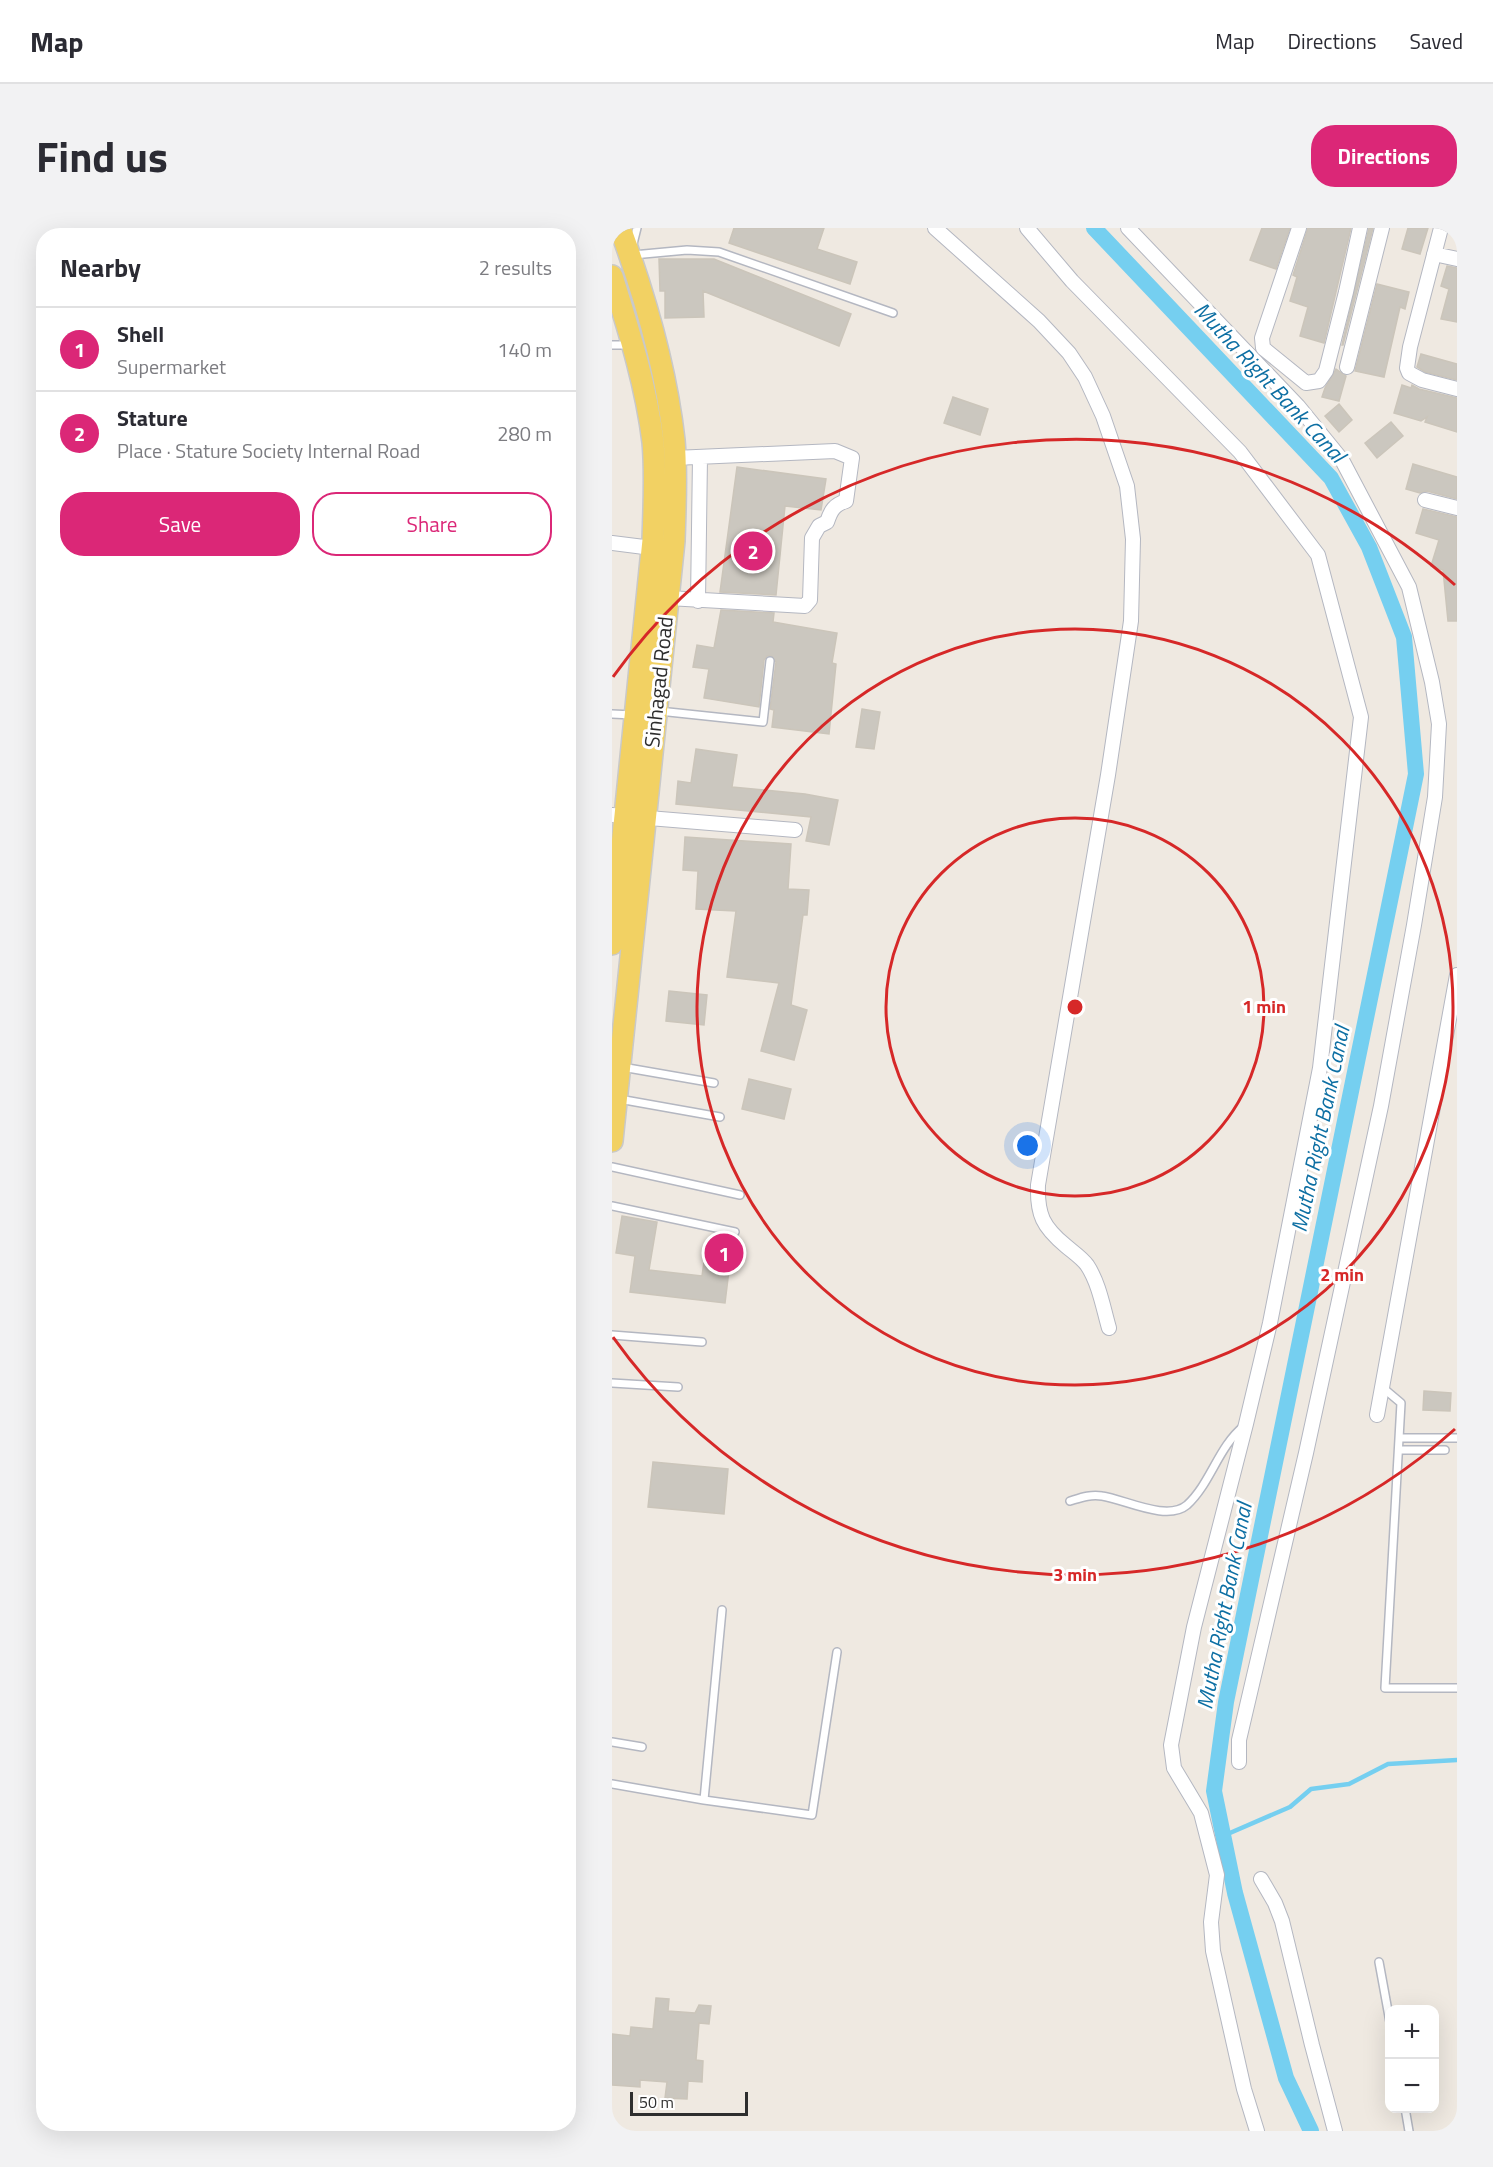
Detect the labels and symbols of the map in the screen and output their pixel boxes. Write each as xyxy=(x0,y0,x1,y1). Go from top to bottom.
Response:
water label: Mutha Right Bank Canal xyxy=(1186,294,1355,472)
pin: 2 xyxy=(734,528,772,574)
street label: Sinhagad Road xyxy=(635,615,681,749)
text: 1 min xyxy=(1242,993,1286,1020)
centre of rings xyxy=(1065,997,1085,1017)
water label: Mutha Right Bank Canal xyxy=(1282,1021,1359,1235)
your location xyxy=(1013,1131,1042,1160)
pin: 1 xyxy=(704,1230,744,1276)
text: 2 min xyxy=(1320,1261,1364,1288)
water label: Mutha Right Bank Canal xyxy=(1187,1498,1261,1712)
text: 3 min xyxy=(1053,1561,1097,1588)
scale bar xyxy=(630,2089,748,2116)

